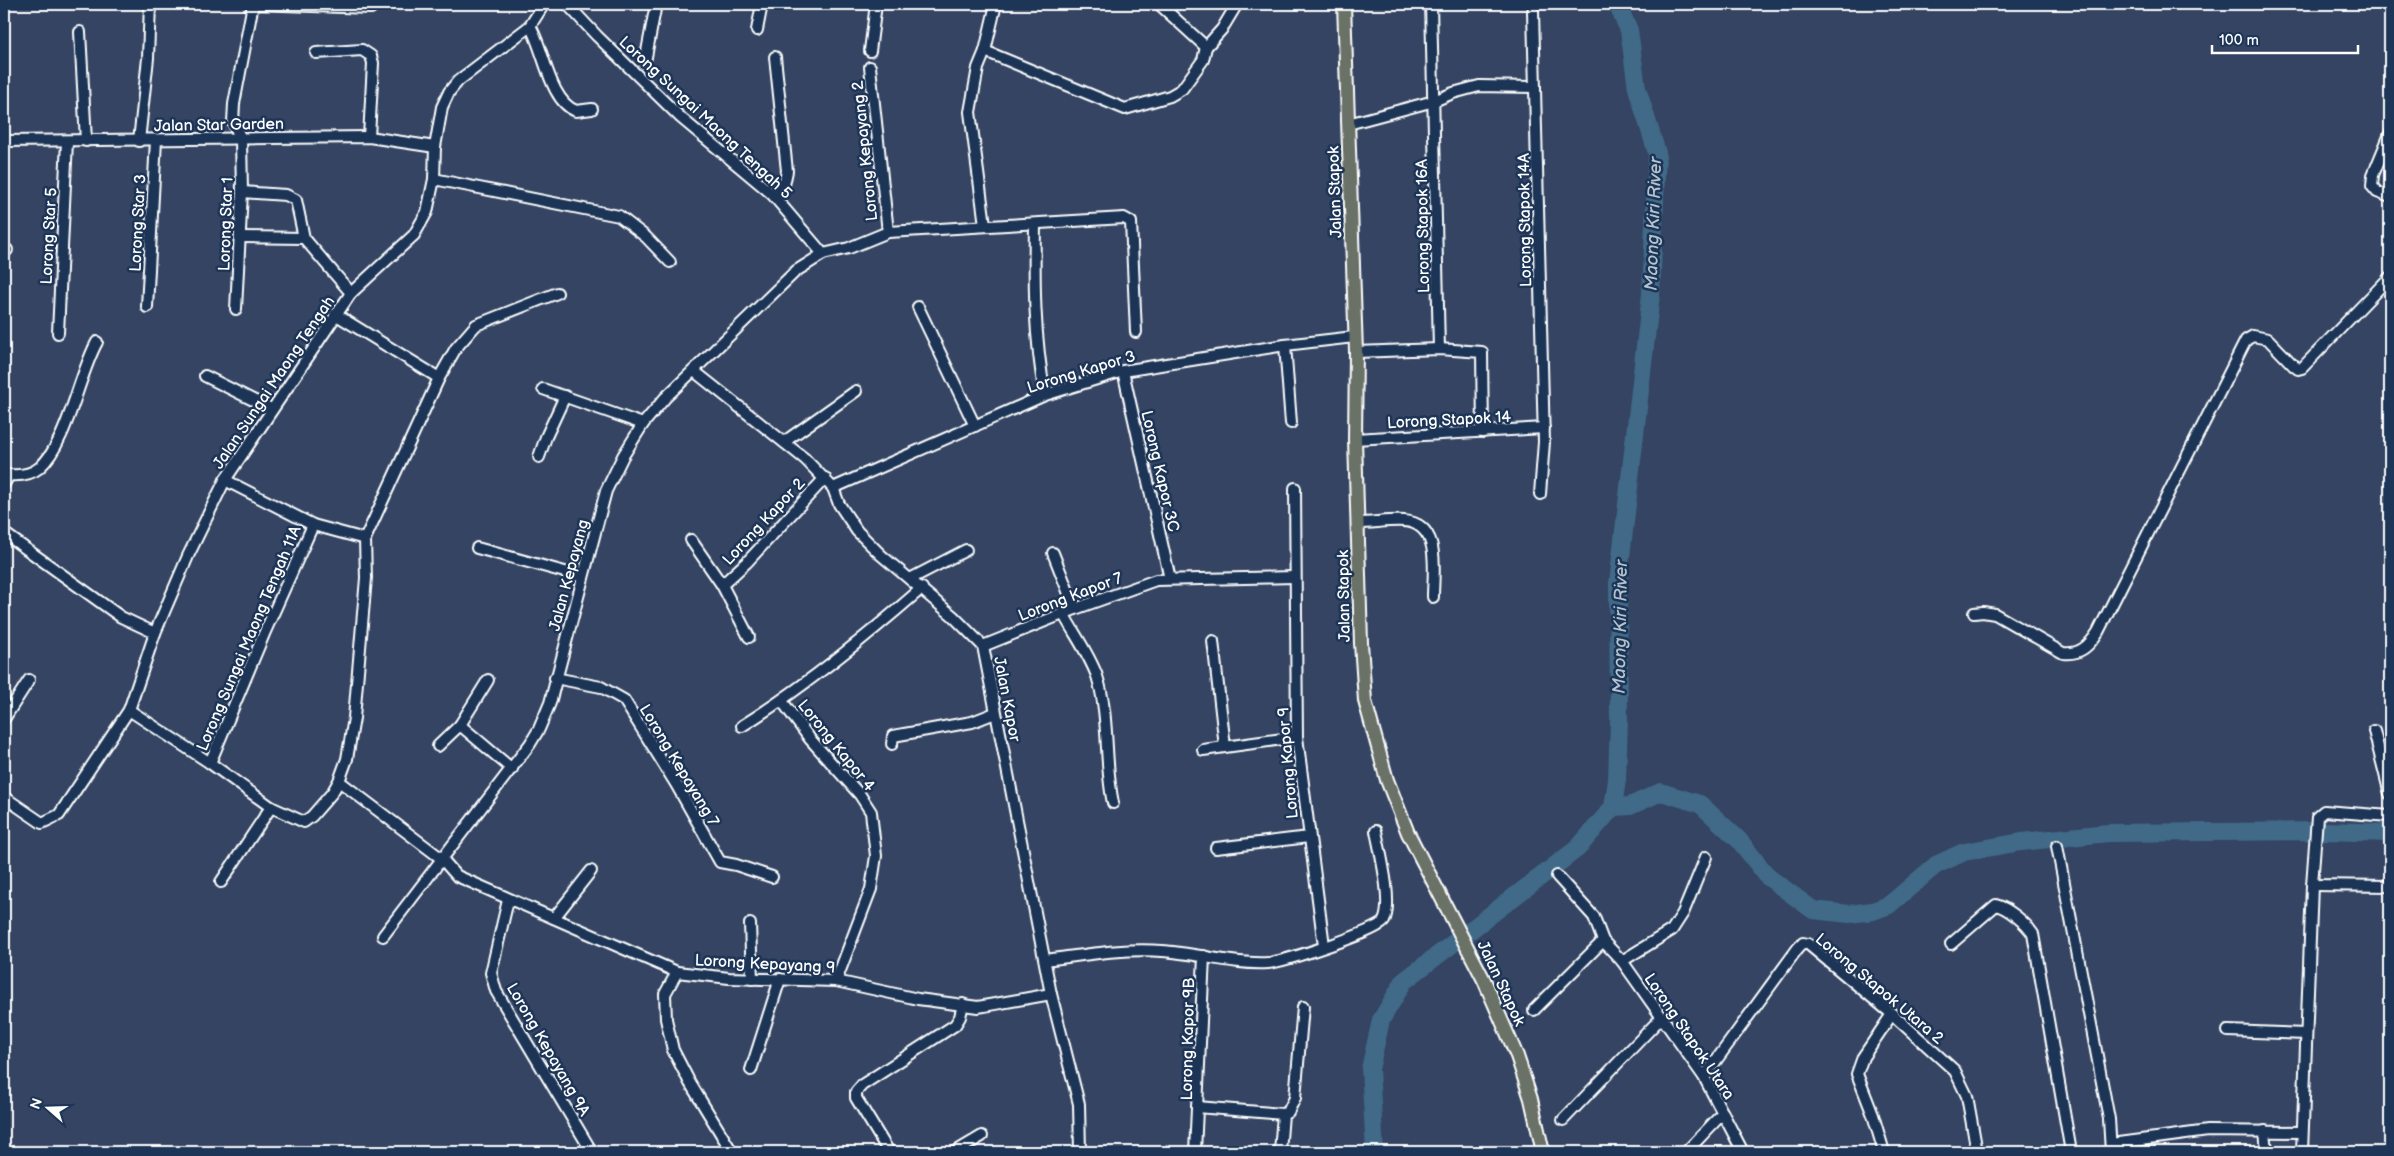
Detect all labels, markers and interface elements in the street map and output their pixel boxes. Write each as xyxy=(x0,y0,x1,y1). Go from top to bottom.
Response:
scale bar xyxy=(2212,22,2358,54)
text: 100 m xyxy=(2219,31,2259,50)
street label: Lorong Sungai Maong Tengah 5 xyxy=(614,33,795,203)
street label: Lorong Kepayang 2 xyxy=(849,79,882,222)
street label: Jalan Star Garden xyxy=(154,115,284,136)
street label: Jalan Stapok xyxy=(1324,145,1347,238)
street label: Lorong Stapok 14A xyxy=(1515,153,1536,287)
water label: Maong Kiri River xyxy=(1641,155,1666,291)
street label: Lorong Stapok 16A xyxy=(1413,159,1434,293)
street label: Lorong Star 3 xyxy=(126,174,151,272)
street label: Lorong Star 1 xyxy=(215,177,238,271)
street label: Lorong Star 5 xyxy=(37,187,62,285)
street label: Jalan Sungai Maong Tengah xyxy=(209,293,339,473)
street label: Lorong Kapor 3 xyxy=(1025,347,1138,398)
street label: Lorong Stapok 14 xyxy=(1387,408,1512,433)
street label: Lorong Kapor 3C xyxy=(1136,409,1183,534)
street label: Lorong Kapor 2 xyxy=(719,474,810,569)
street label: Jalan Kepayang xyxy=(545,517,594,633)
street label: Lorong Sungai Maong Tengah 11A xyxy=(193,523,306,754)
street label: Jalan Stapok xyxy=(1334,550,1355,642)
water label: Maong Kiri River xyxy=(1609,558,1632,694)
street label: Lorong Kapor 7 xyxy=(1016,569,1125,626)
street label: Jalan Kapor xyxy=(989,655,1024,744)
street label: Lorong Kapor 4 xyxy=(793,696,879,796)
street label: Lorong Kepayang 7 xyxy=(635,701,723,830)
street label: Lorong Kapor 9 xyxy=(1274,706,1303,819)
street label: Lorong Stapok Utara 2 xyxy=(1811,930,1948,1049)
street label: Jalan Stapok xyxy=(1473,938,1529,1029)
street label: Lorong Kepayang 9 xyxy=(694,951,836,978)
street label: Lorong Stapok Utara xyxy=(1639,970,1738,1104)
street label: Lorong Kapor 9B xyxy=(1178,977,1199,1101)
street label: Lorong Kepayang 9A xyxy=(502,980,594,1120)
north arrow xyxy=(22,1084,72,1134)
text: N xyxy=(26,1096,46,1112)

